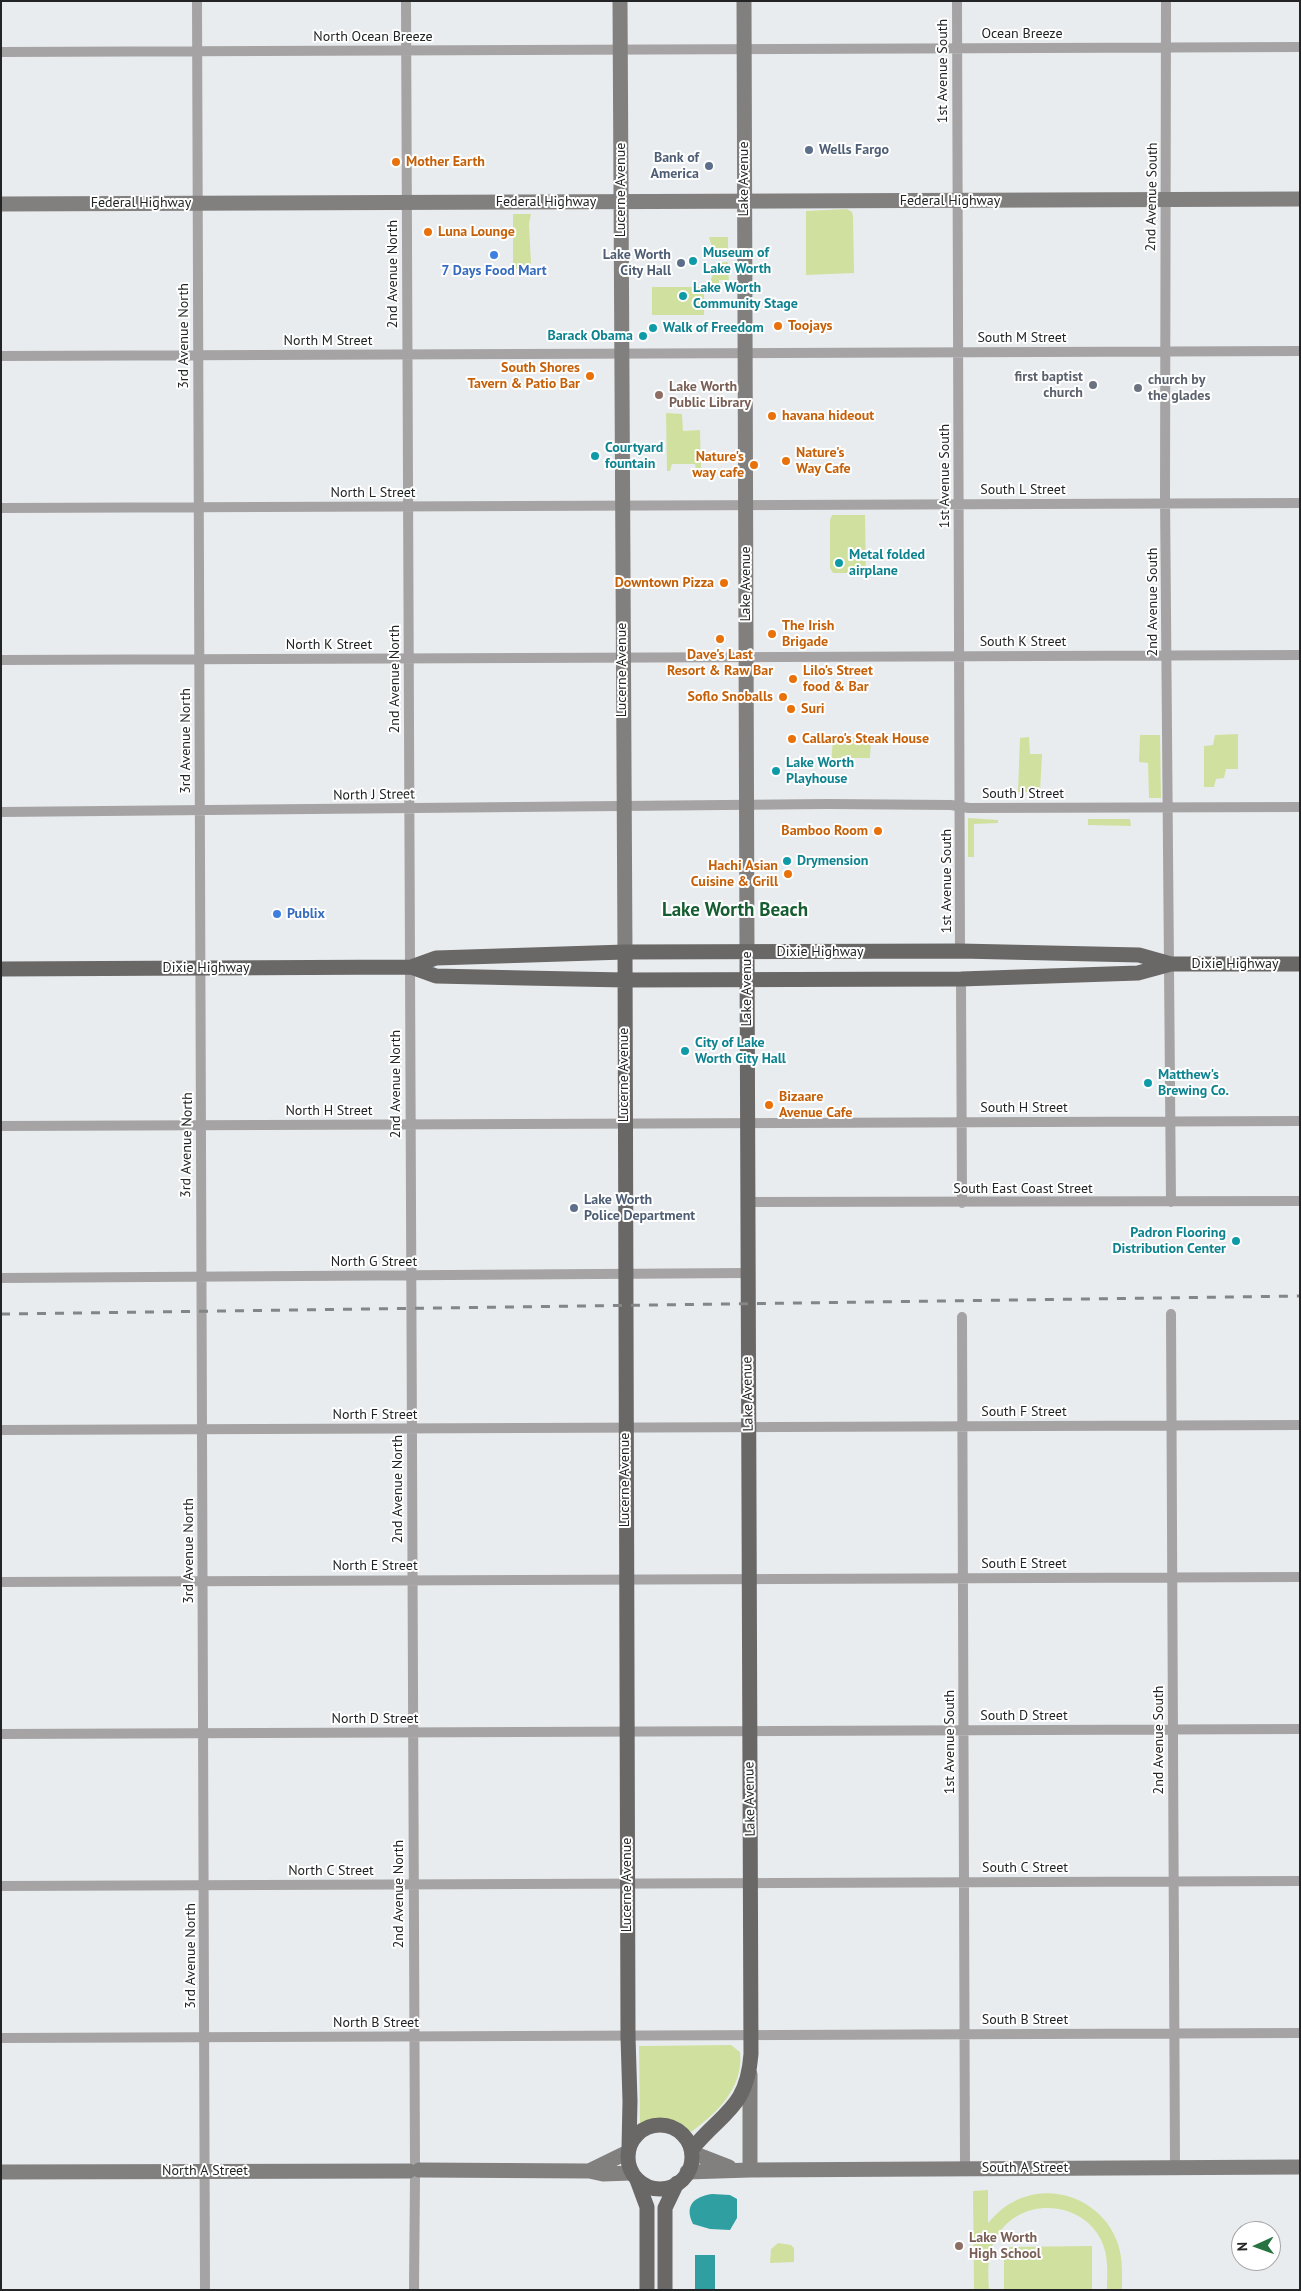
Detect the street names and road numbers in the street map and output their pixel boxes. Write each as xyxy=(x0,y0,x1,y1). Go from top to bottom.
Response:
street label: 1st Avenue South xyxy=(935,19,951,123)
street label: Ocean Breeze xyxy=(981,26,1063,42)
street label: North Ocean Breeze xyxy=(313,29,433,45)
street label: Lake Avenue xyxy=(736,141,752,217)
street label: 2nd Avenue South xyxy=(1143,142,1161,252)
street label: Lucerne Avenue xyxy=(613,143,629,237)
street label: Federal Highway xyxy=(900,193,1000,209)
street label: Federal Highway xyxy=(496,194,596,210)
street label: Federal Highway xyxy=(91,195,191,211)
street label: 2nd Avenue North xyxy=(385,220,401,328)
street label: 3rd Avenue North xyxy=(176,283,192,389)
street label: South M Street xyxy=(977,330,1067,346)
street label: North M Street xyxy=(284,333,372,349)
street label: 1st Avenue South xyxy=(937,424,953,528)
street label: South L Street xyxy=(980,482,1066,498)
street label: North L Street xyxy=(331,485,415,501)
street label: Lake Avenue xyxy=(738,546,754,622)
street label: 2nd Avenue South xyxy=(1145,548,1161,656)
street label: Lucerne Avenue xyxy=(614,623,630,717)
street label: 2nd Avenue North xyxy=(387,625,403,733)
street label: South K Street xyxy=(980,634,1066,650)
street label: North K Street xyxy=(286,637,372,653)
street label: 3rd Avenue North xyxy=(178,688,194,794)
street label: North J Street xyxy=(333,786,415,804)
street label: South J Street xyxy=(982,786,1064,802)
street label: 1st Avenue South xyxy=(939,829,955,933)
street label: Dixie Highway xyxy=(777,944,863,960)
street label: Lake Avenue xyxy=(739,951,755,1027)
street label: Dixie Highway xyxy=(1192,956,1278,972)
street label: Dixie Highway xyxy=(163,960,249,976)
street label: Lucerne Avenue xyxy=(616,1028,632,1122)
street label: 2nd Avenue North xyxy=(388,1030,404,1138)
street label: 3rd Avenue North xyxy=(178,1092,196,1198)
street label: South H Street xyxy=(980,1100,1068,1116)
street label: North H Street xyxy=(285,1103,373,1119)
street label: South East Coast Street xyxy=(953,1181,1093,1197)
street label: North G Street xyxy=(331,1254,417,1270)
street label: Lake Avenue xyxy=(739,1356,757,1432)
street label: South F Street xyxy=(981,1404,1067,1420)
street label: North F Street xyxy=(333,1407,417,1423)
street label: Lucerne Avenue xyxy=(617,1433,633,1527)
street label: 2nd Avenue North xyxy=(390,1435,406,1543)
street label: 3rd Avenue North xyxy=(181,1498,197,1604)
street label: South E Street xyxy=(981,1556,1067,1572)
street label: North E Street xyxy=(332,1558,418,1574)
street label: 2nd Avenue South xyxy=(1151,1686,1167,1794)
street label: 1st Avenue South xyxy=(942,1690,958,1794)
street label: South D Street xyxy=(980,1708,1068,1724)
street label: North D Street xyxy=(332,1711,418,1727)
street label: Lake Avenue xyxy=(741,1761,759,1837)
street label: Lucerne Avenue xyxy=(619,1838,635,1932)
street label: 2nd Avenue North xyxy=(391,1840,407,1948)
street label: South C Street xyxy=(982,1860,1068,1876)
street label: North C Street xyxy=(288,1863,374,1879)
street label: 3rd Avenue North xyxy=(183,1903,199,2009)
street label: South B Street xyxy=(982,2012,1068,2028)
street label: North B Street xyxy=(333,2015,419,2031)
street label: South A Street xyxy=(982,2160,1068,2176)
street label: North A Street xyxy=(162,2163,248,2179)

